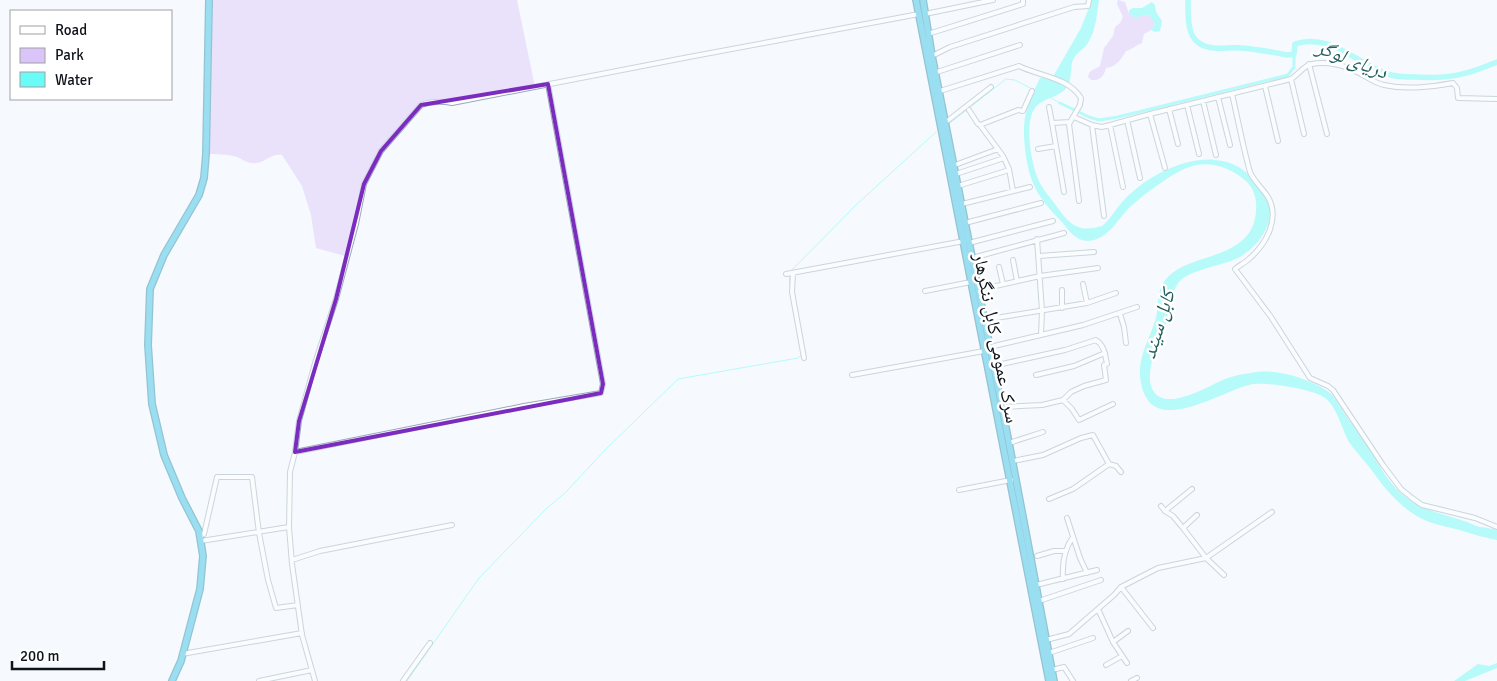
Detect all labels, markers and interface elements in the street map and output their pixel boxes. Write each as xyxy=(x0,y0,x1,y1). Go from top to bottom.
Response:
legend xyxy=(10,10,172,100)
text: Road xyxy=(55,21,87,39)
water label: دریای لوگر xyxy=(1311,34,1392,85)
text: Park xyxy=(55,46,84,64)
text: Water xyxy=(55,71,93,89)
street label: سرک عمومی کابل ننگرهار xyxy=(968,250,1024,425)
water label: کابل سيند xyxy=(1136,283,1182,362)
scale bar xyxy=(12,638,105,670)
text: 200 m xyxy=(20,647,60,665)

